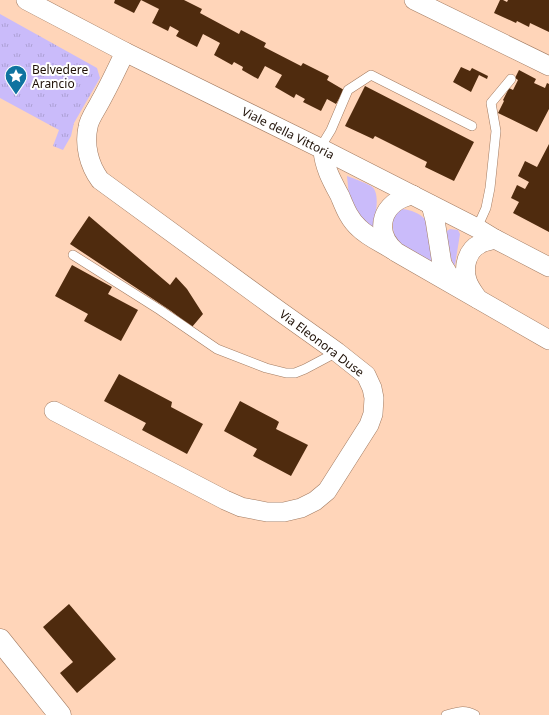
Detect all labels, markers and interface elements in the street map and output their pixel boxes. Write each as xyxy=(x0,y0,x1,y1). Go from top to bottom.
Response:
place label: Belvedere Arancio xyxy=(32,61,88,92)
place icon: Belvedere Arancio xyxy=(3,63,29,96)
street label: Viale della Vittoria xyxy=(239,102,338,163)
street label: Via Eleonora Duse xyxy=(276,306,368,381)

